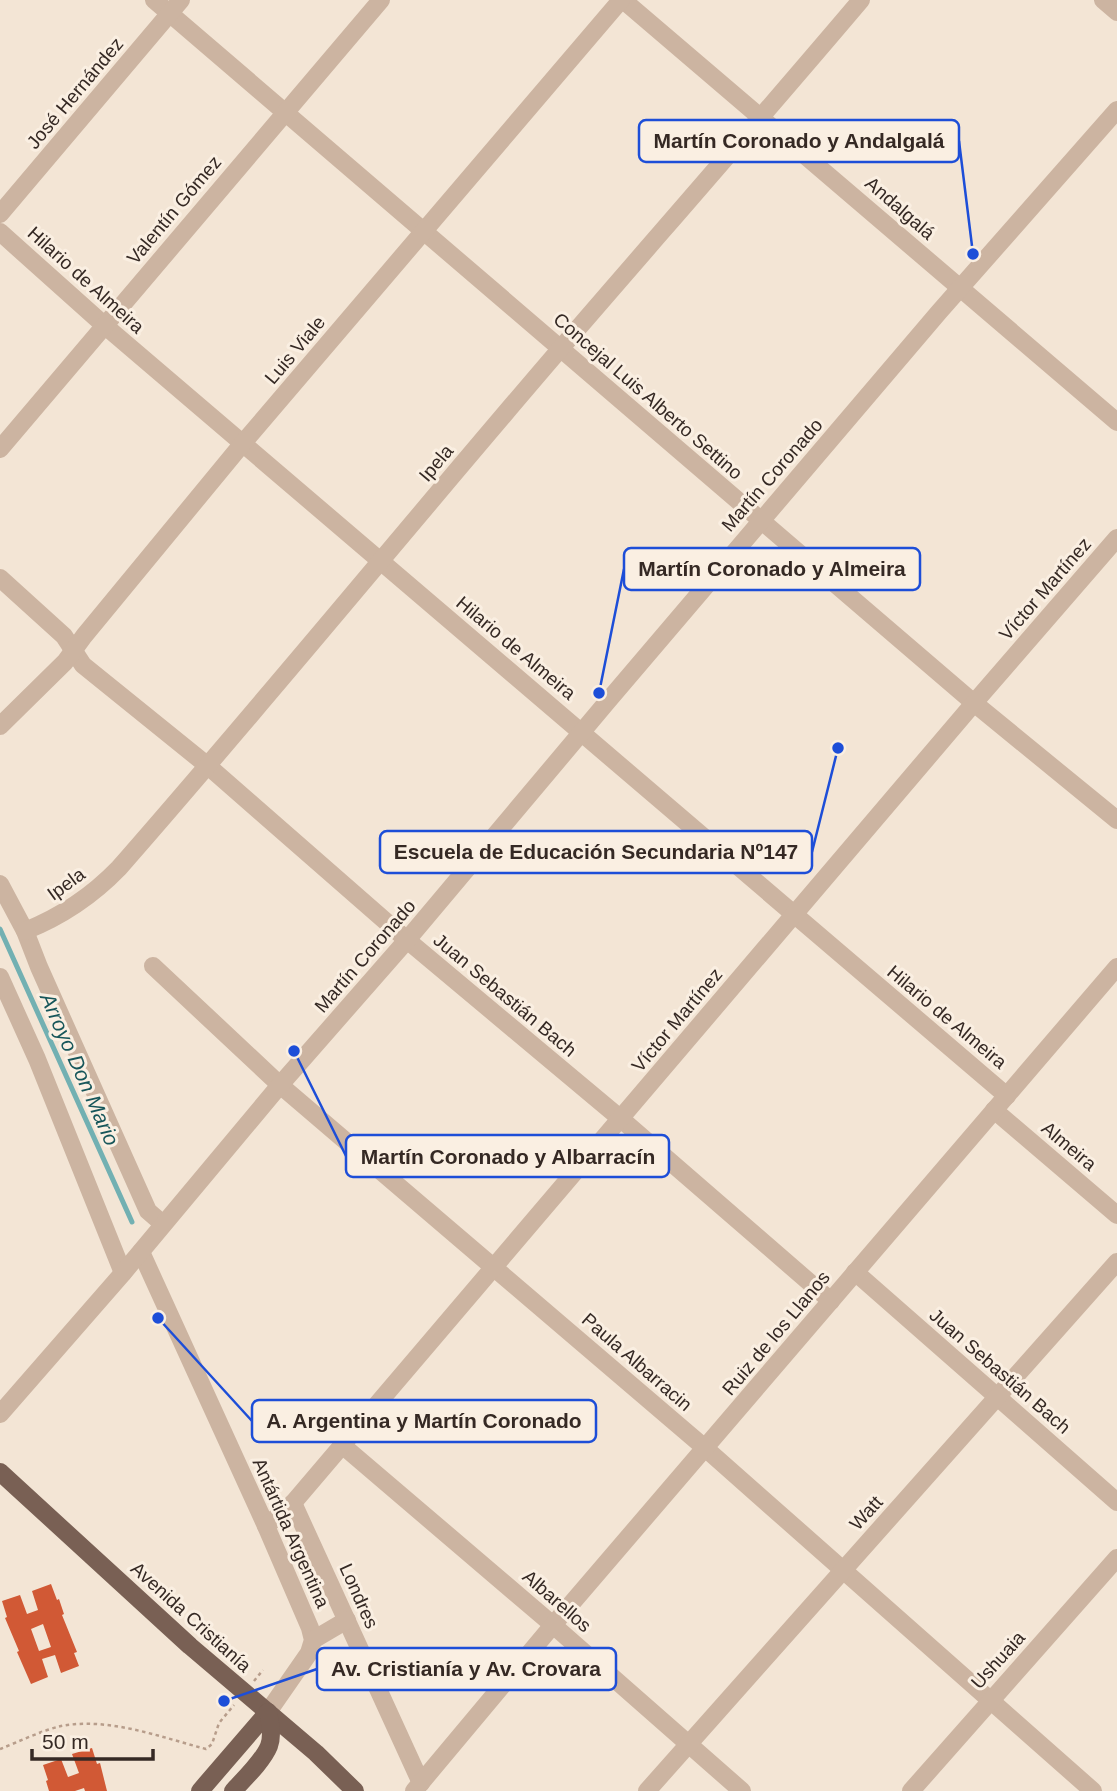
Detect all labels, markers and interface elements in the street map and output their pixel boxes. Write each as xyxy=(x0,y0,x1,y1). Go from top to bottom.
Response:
street label: José Hernández xyxy=(22,33,128,153)
callout: Martín Coronado y Andalgalá xyxy=(639,120,959,162)
text: Martín Coronado y Andalgalá xyxy=(654,129,945,152)
street label: Valentín Gómez xyxy=(123,152,225,268)
street label: Andalgalá xyxy=(861,172,939,244)
street label: Hilario de Almeira xyxy=(24,222,149,338)
street label: Concejal Luis Alberto Settino xyxy=(549,308,747,484)
street label: Luis Viale xyxy=(261,312,329,388)
street label: Martín Coronado xyxy=(717,414,827,536)
street label: Ipela xyxy=(415,440,458,486)
street label: Víctor Martínez xyxy=(995,533,1095,645)
callout: Martín Coronado y Almeira xyxy=(624,548,920,590)
text: Martín Coronado y Almeira xyxy=(638,557,906,580)
street label: Hilario de Almeira xyxy=(452,592,580,704)
callout: Escuela de Educación Secundaria Nº147 xyxy=(380,831,812,873)
text: Escuela de Educación Secundaria Nº147 xyxy=(394,840,798,863)
street label: Ipela xyxy=(43,863,89,905)
street label: Martín Coronado xyxy=(310,895,420,1017)
street label: Juan Sebastián Bach xyxy=(429,929,581,1061)
street label: Hilario de Almeira xyxy=(883,961,1011,1073)
street label: Víctor Martínez xyxy=(628,964,726,1076)
water label: Arroyo Don Mario xyxy=(35,987,124,1149)
street label: Almeira xyxy=(1038,1117,1101,1175)
callout: Martín Coronado y Albarracín xyxy=(346,1135,669,1177)
text: Martín Coronado y Albarracín xyxy=(361,1145,655,1168)
street label: Ruiz de los Llanos xyxy=(718,1267,834,1399)
street label: Juan Sebastián Bach xyxy=(925,1304,1075,1438)
street label: Paula Albarracin xyxy=(578,1309,696,1415)
callout: A. Argentina y Martín Coronado xyxy=(252,1400,596,1442)
text: A. Argentina y Martín Coronado xyxy=(266,1409,582,1432)
street label: Antártida Argentina xyxy=(249,1455,334,1611)
street label: Watt xyxy=(845,1491,887,1534)
street label: Avenida Cristianía xyxy=(127,1558,256,1677)
street label: Londres xyxy=(335,1560,383,1632)
street label: Albarellos xyxy=(519,1566,595,1636)
street label: Ushuaia xyxy=(967,1627,1029,1693)
callout: Av. Cristianía y Av. Crovara xyxy=(317,1648,616,1690)
text: Av. Cristianía y Av. Crovara xyxy=(331,1657,601,1680)
scale bar xyxy=(32,1718,152,1762)
text: 50 m xyxy=(42,1730,89,1753)

